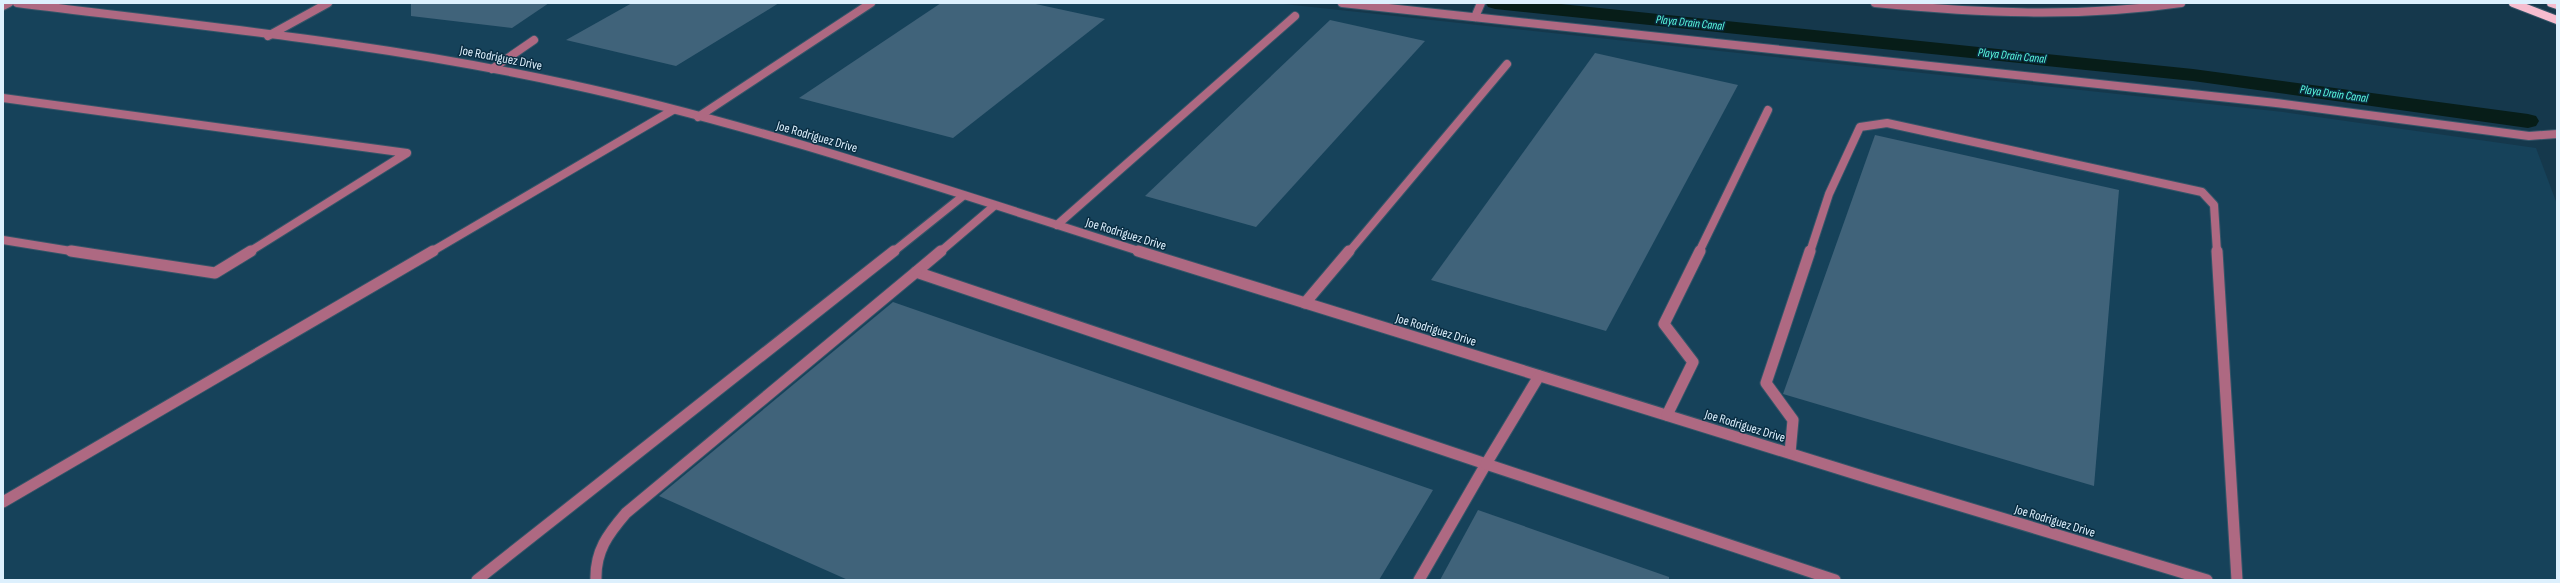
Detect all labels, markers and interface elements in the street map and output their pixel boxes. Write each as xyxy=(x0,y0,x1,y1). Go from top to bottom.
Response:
water label: Playa Drain Canal xyxy=(1655,12,1726,34)
street label: Joe Rodriguez Drive xyxy=(458,42,543,74)
water label: Playa Drain Canal xyxy=(1977,45,2048,67)
water label: Playa Drain Canal xyxy=(2299,82,2370,106)
street label: Joe Rodriguez Drive xyxy=(774,118,859,156)
street label: Joe Rodriguez Drive xyxy=(1083,214,1168,254)
street label: Joe Rodriguez Drive xyxy=(1393,310,1478,350)
street label: Joe Rodriguez Drive xyxy=(1702,406,1787,446)
street label: Joe Rodriguez Drive xyxy=(2012,501,2097,541)

